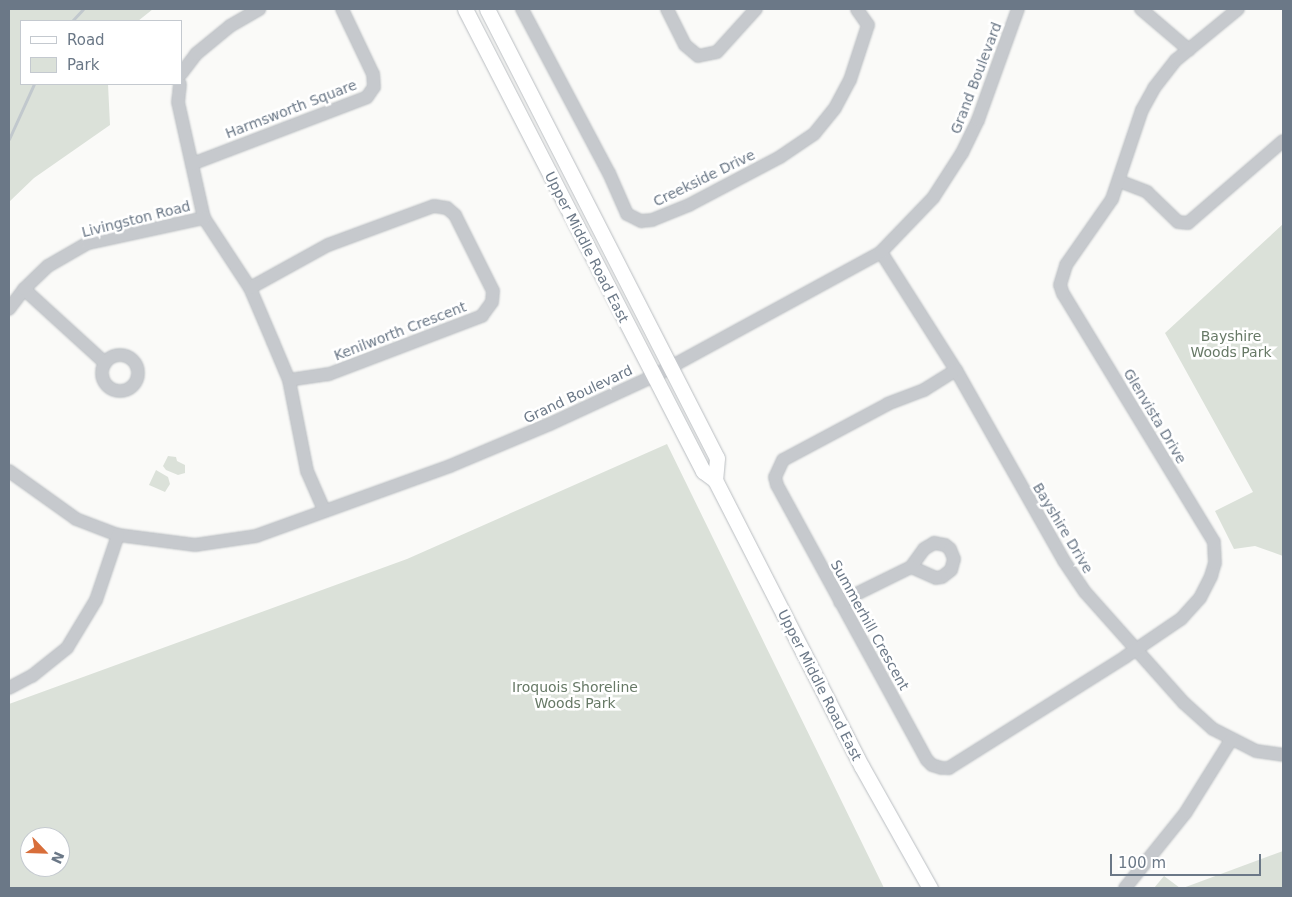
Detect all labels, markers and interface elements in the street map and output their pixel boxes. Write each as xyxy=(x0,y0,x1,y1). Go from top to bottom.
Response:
legend xyxy=(20,20,182,85)
street label: Grand Boulevard xyxy=(947,20,1005,136)
text: Road xyxy=(67,31,105,49)
text: Park xyxy=(67,56,99,74)
street label: Harmsworth Square xyxy=(223,76,359,142)
street label: Creekside Drive xyxy=(650,146,758,210)
street label: Upper Middle Road East xyxy=(542,169,632,325)
street label: Livingston Road xyxy=(80,197,192,241)
street label: Kenilworth Crescent xyxy=(332,298,468,364)
park label: Bayshire Woods Park xyxy=(1190,328,1272,361)
street label: Grand Boulevard xyxy=(521,361,635,427)
street label: Glenvista Drive xyxy=(1120,366,1190,466)
street label: Bayshire Drive xyxy=(1029,480,1097,576)
street label: Summerhill Crescent xyxy=(827,557,913,693)
street label: Upper Middle Road East xyxy=(775,607,865,763)
park label: Iroquois Shoreline Woods Park xyxy=(512,679,638,712)
north arrow xyxy=(20,827,70,877)
scale bar xyxy=(1112,844,1263,876)
text: N xyxy=(48,849,67,866)
text: 100 m xyxy=(1118,854,1166,872)

